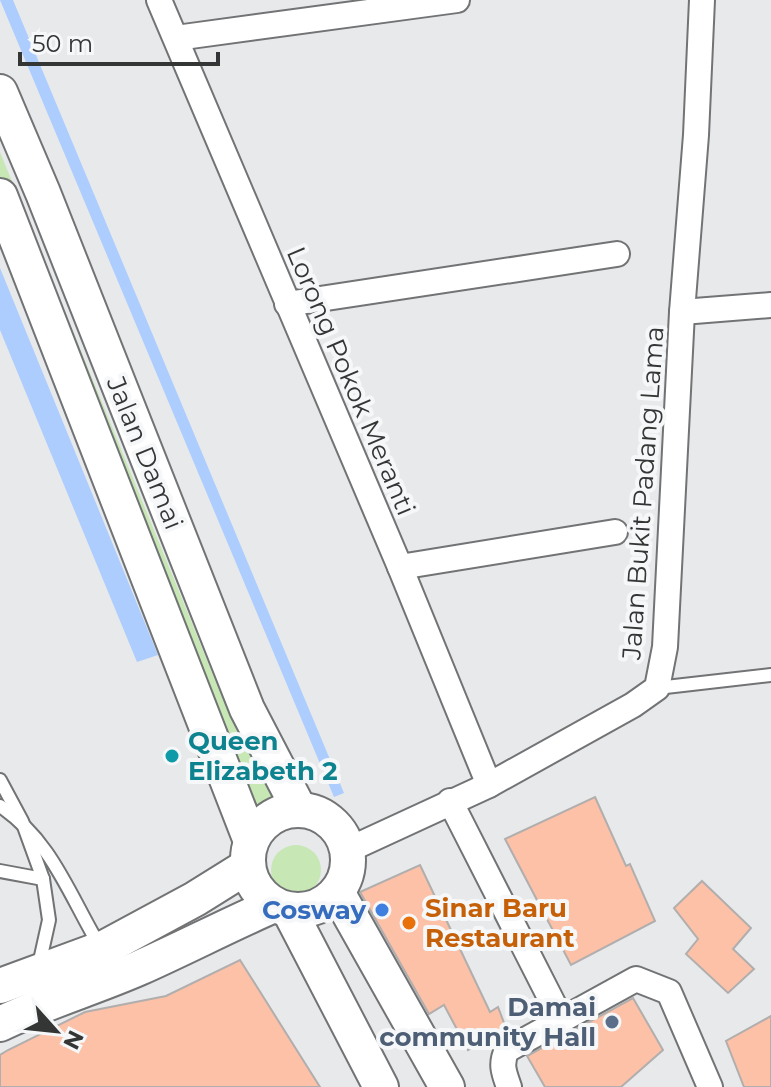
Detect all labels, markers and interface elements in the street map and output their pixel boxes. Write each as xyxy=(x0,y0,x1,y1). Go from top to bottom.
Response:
scale bar xyxy=(20,16,218,66)
text: 50 m xyxy=(32,29,93,58)
street label: Lorong Pokok Meranti xyxy=(280,242,422,520)
street label: Jalan Bukit Padang Lama xyxy=(615,325,671,662)
street label: Jalan Damai xyxy=(99,371,190,534)
place label: Queen Elizabeth 2 xyxy=(188,725,338,787)
marker: Queen Elizabeth 2 xyxy=(163,747,181,765)
place label: Sinar Baru Restaurant xyxy=(425,892,575,954)
place label: Cosway xyxy=(262,894,366,926)
marker: Cosway xyxy=(373,901,391,919)
marker: Sinar Baru Restaurant xyxy=(400,914,418,932)
north arrow xyxy=(16,991,96,1071)
place label: Damai community Hall xyxy=(379,991,596,1053)
marker: Damai community Hall xyxy=(603,1013,621,1031)
text: N xyxy=(57,1026,89,1054)

